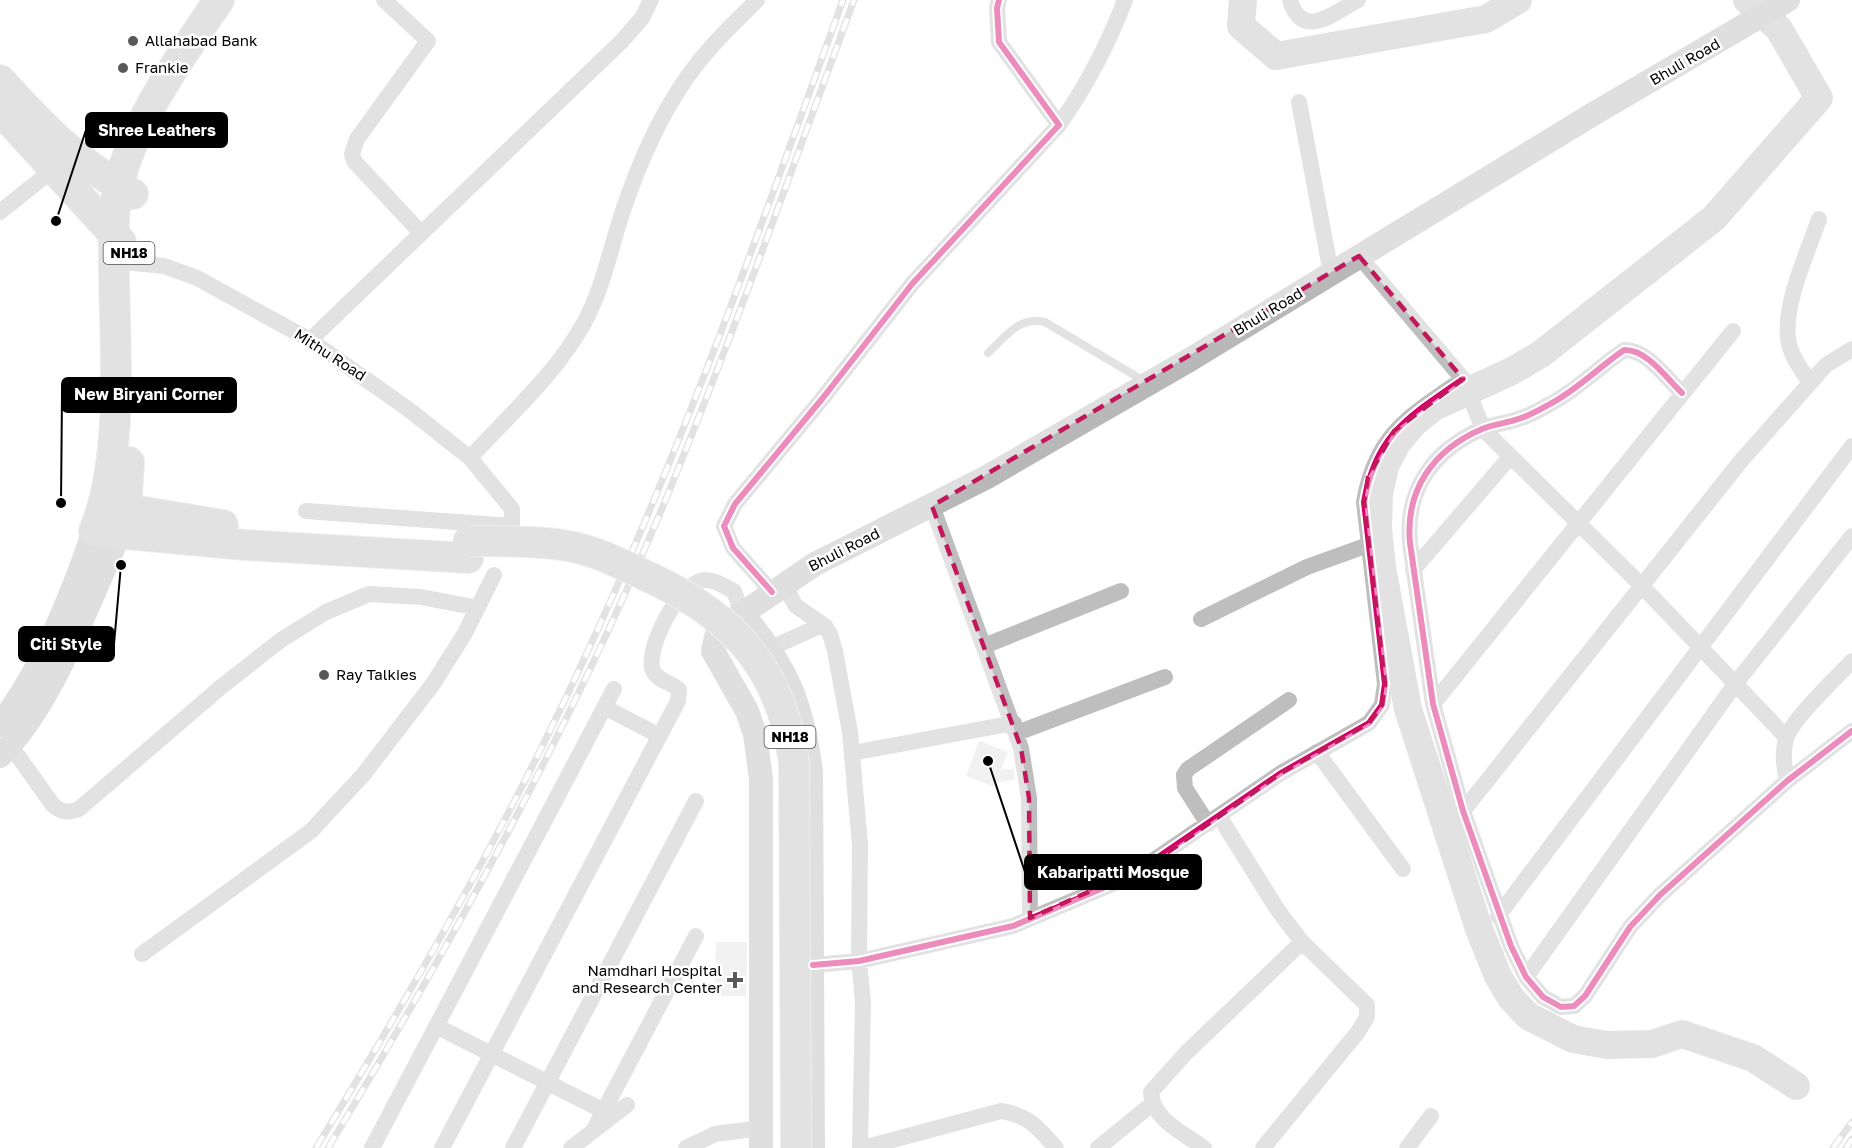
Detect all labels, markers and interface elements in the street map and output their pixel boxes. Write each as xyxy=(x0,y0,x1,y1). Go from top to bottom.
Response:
place label: Allahabad Bank xyxy=(145,31,258,49)
marker: Allahabad Bank xyxy=(126,34,140,48)
street label: Bhuli Road xyxy=(1646,34,1723,88)
place label: Frankie xyxy=(135,58,189,76)
marker: Frankie xyxy=(116,61,130,75)
callout: Shree Leathers xyxy=(86,113,227,147)
text: Shree Leathers xyxy=(98,120,216,140)
road number: NH18 xyxy=(104,242,154,264)
street label: Bhuli Road xyxy=(1230,283,1305,339)
street label: Mithu Road xyxy=(291,324,370,384)
callout: New Biryani Corner xyxy=(62,378,236,412)
text: New Biryani Corner xyxy=(74,384,224,404)
street label: Bhuli Road xyxy=(805,523,882,575)
callout: Citi Style xyxy=(19,627,114,661)
text: Citi Style xyxy=(30,634,102,654)
place label: Ray Talkies xyxy=(336,665,417,683)
marker: Ray Talkies xyxy=(317,668,331,682)
road number: NH18 xyxy=(764,726,816,748)
callout: Kabaripatti Mosque xyxy=(1025,855,1201,889)
text: Kabaripatti Mosque xyxy=(1037,862,1189,882)
place label: Namdhari Hospital and Research Center xyxy=(572,961,722,996)
marker: Namdhari Hospital and Research Center xyxy=(726,971,744,989)

